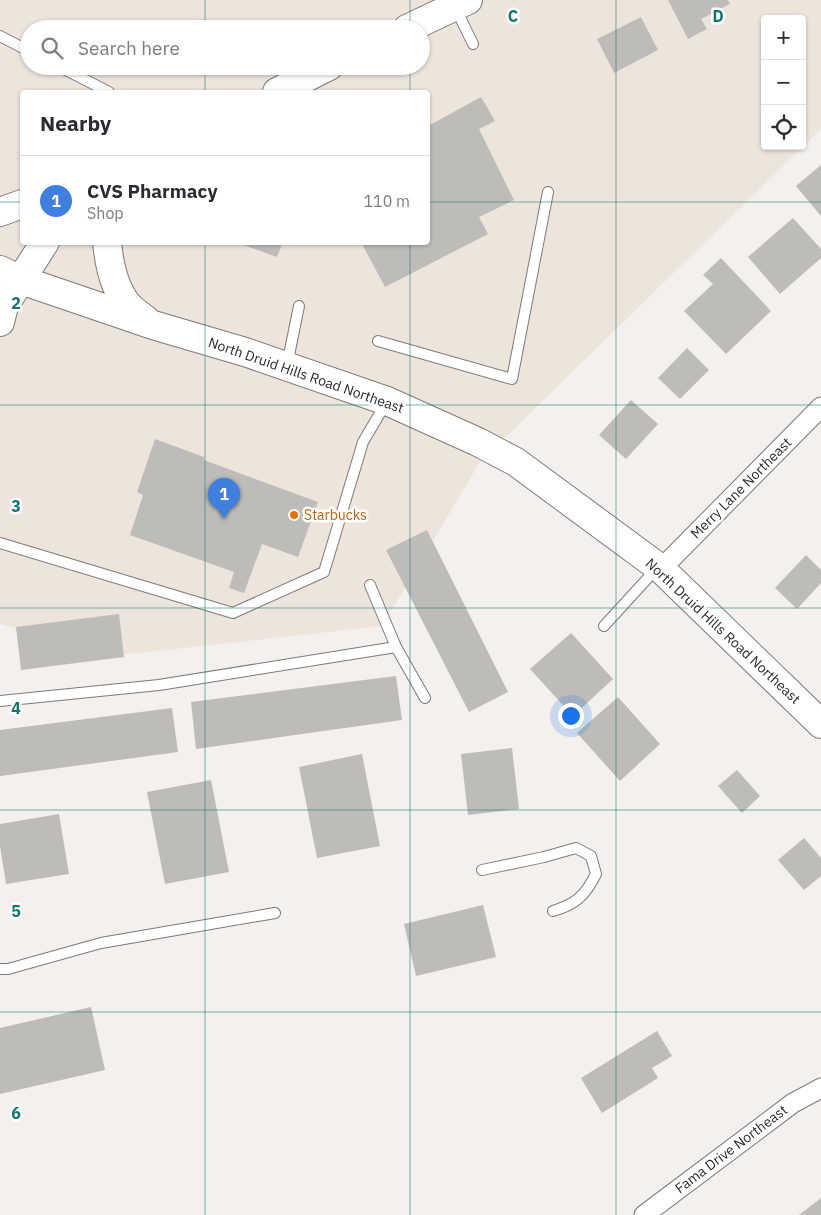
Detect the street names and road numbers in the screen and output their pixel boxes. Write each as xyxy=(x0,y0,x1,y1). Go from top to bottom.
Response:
street label: North Druid Hills Road Northeast xyxy=(206,333,406,417)
street label: Merry Lane Northeast xyxy=(687,434,795,542)
street label: North Druid Hills Road Northeast xyxy=(642,554,804,708)
street label: Fama Drive Northeast xyxy=(671,1101,791,1197)

